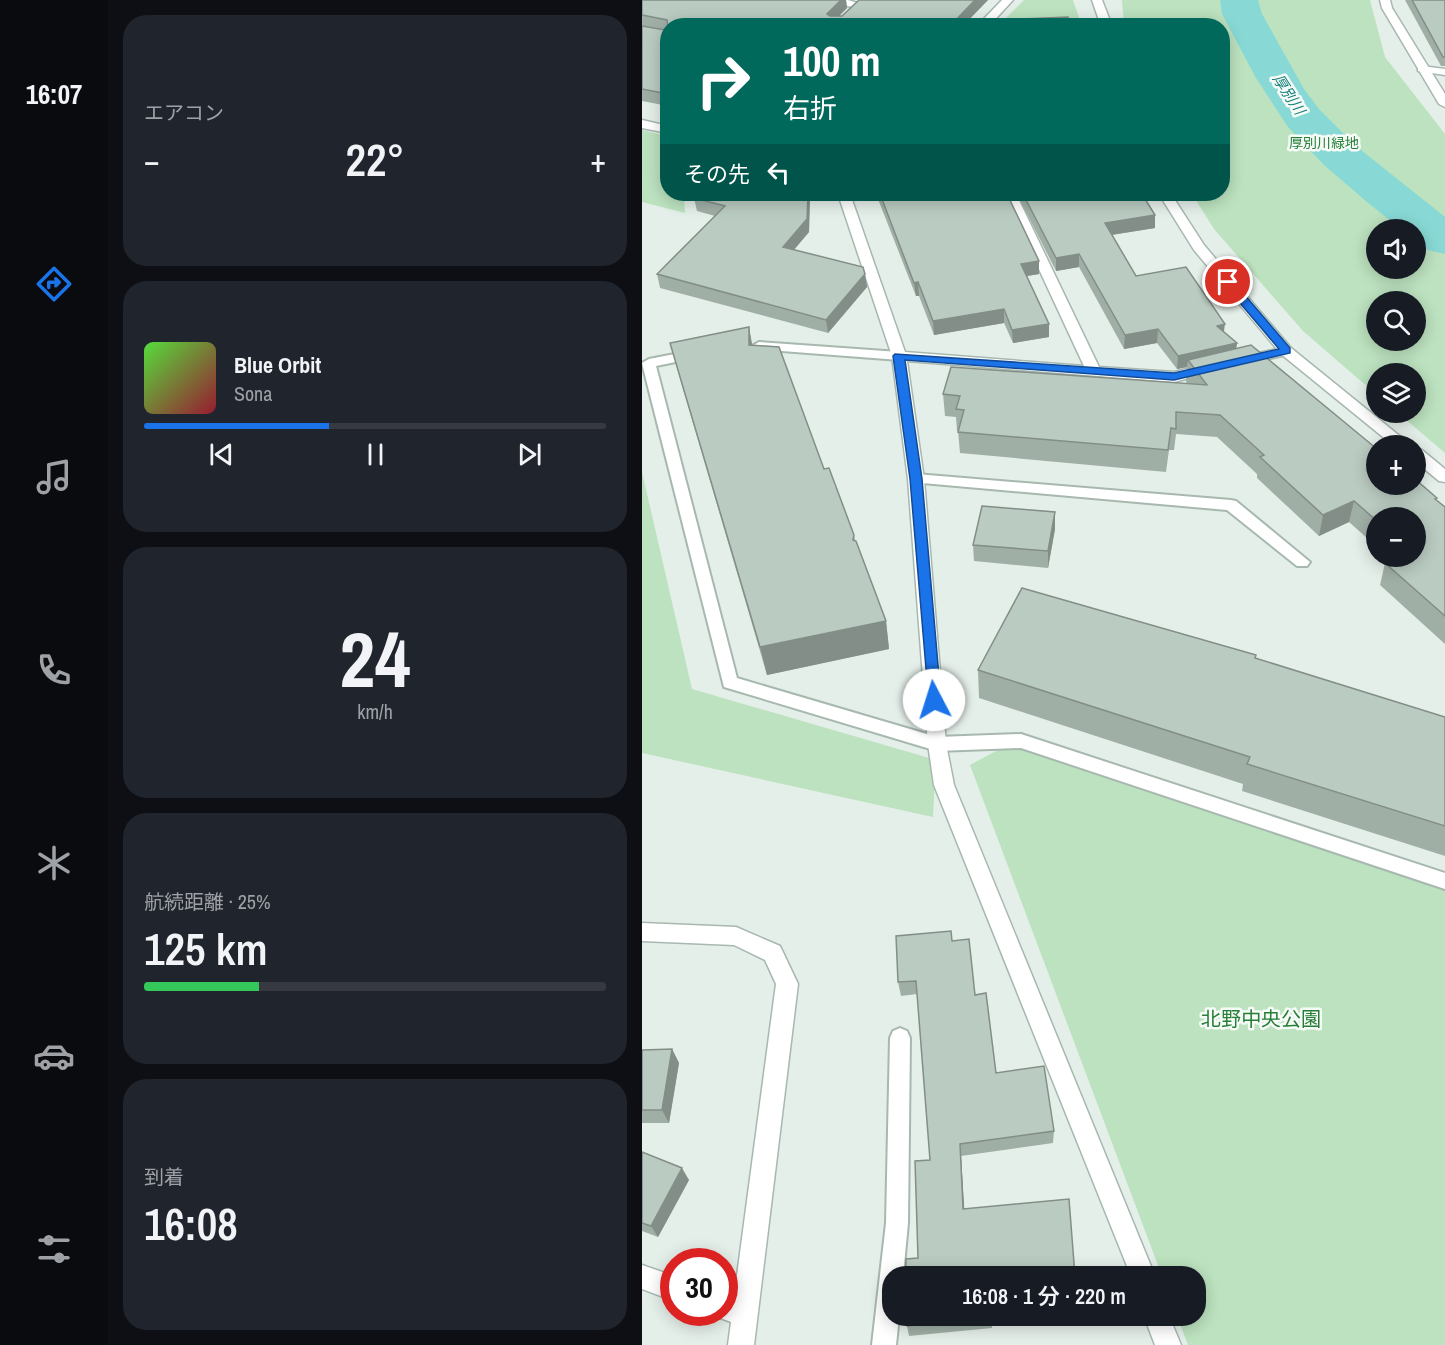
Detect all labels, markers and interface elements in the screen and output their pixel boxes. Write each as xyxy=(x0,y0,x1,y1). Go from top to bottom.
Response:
text: 100 m xyxy=(783,33,881,89)
icon: right xyxy=(684,42,762,120)
water label: 厚別川 xyxy=(1268,69,1311,120)
text: 16:07 xyxy=(26,76,82,112)
text: 右折 xyxy=(783,90,837,126)
text: エアコン xyxy=(144,99,224,126)
text: 22° xyxy=(345,129,405,190)
park label: 厚別川緑地 xyxy=(1289,134,1359,152)
text: − xyxy=(144,138,160,182)
text: + xyxy=(590,138,606,182)
icon: left xyxy=(762,156,795,189)
text: その先 xyxy=(684,159,750,189)
map controls xyxy=(1366,219,1426,567)
button: sound xyxy=(1366,219,1426,279)
pin xyxy=(1202,256,1253,307)
icon: directions xyxy=(33,263,75,305)
icon: arrive xyxy=(1211,265,1244,298)
button: search xyxy=(1366,291,1426,351)
text: Blue Orbit xyxy=(234,350,321,380)
button: layers xyxy=(1366,363,1426,423)
text: Sona xyxy=(234,380,272,407)
button: + xyxy=(1366,435,1426,495)
icon: previous xyxy=(205,438,238,471)
icon: pause xyxy=(359,438,392,471)
icon: next xyxy=(513,438,546,471)
icon: music xyxy=(33,456,75,498)
button: − xyxy=(1366,507,1426,567)
text: 24 xyxy=(339,606,411,711)
icon: phone xyxy=(33,649,75,691)
position arrow xyxy=(902,668,966,732)
text: km/h xyxy=(357,698,393,725)
icon: climate xyxy=(33,842,75,884)
text: 航続距離 · 25% xyxy=(144,888,271,915)
text: 125 km xyxy=(144,918,268,979)
park label: 北野中央公園 xyxy=(1201,1005,1321,1032)
icon: car xyxy=(33,1035,75,1077)
text: 到着 xyxy=(144,1163,184,1190)
text: 16:08 xyxy=(144,1193,238,1254)
icon: filters xyxy=(33,1228,75,1270)
speed limit sign: 30 xyxy=(660,1248,738,1326)
text: 16:08 · 1 分 · 220 m xyxy=(962,1281,1126,1311)

